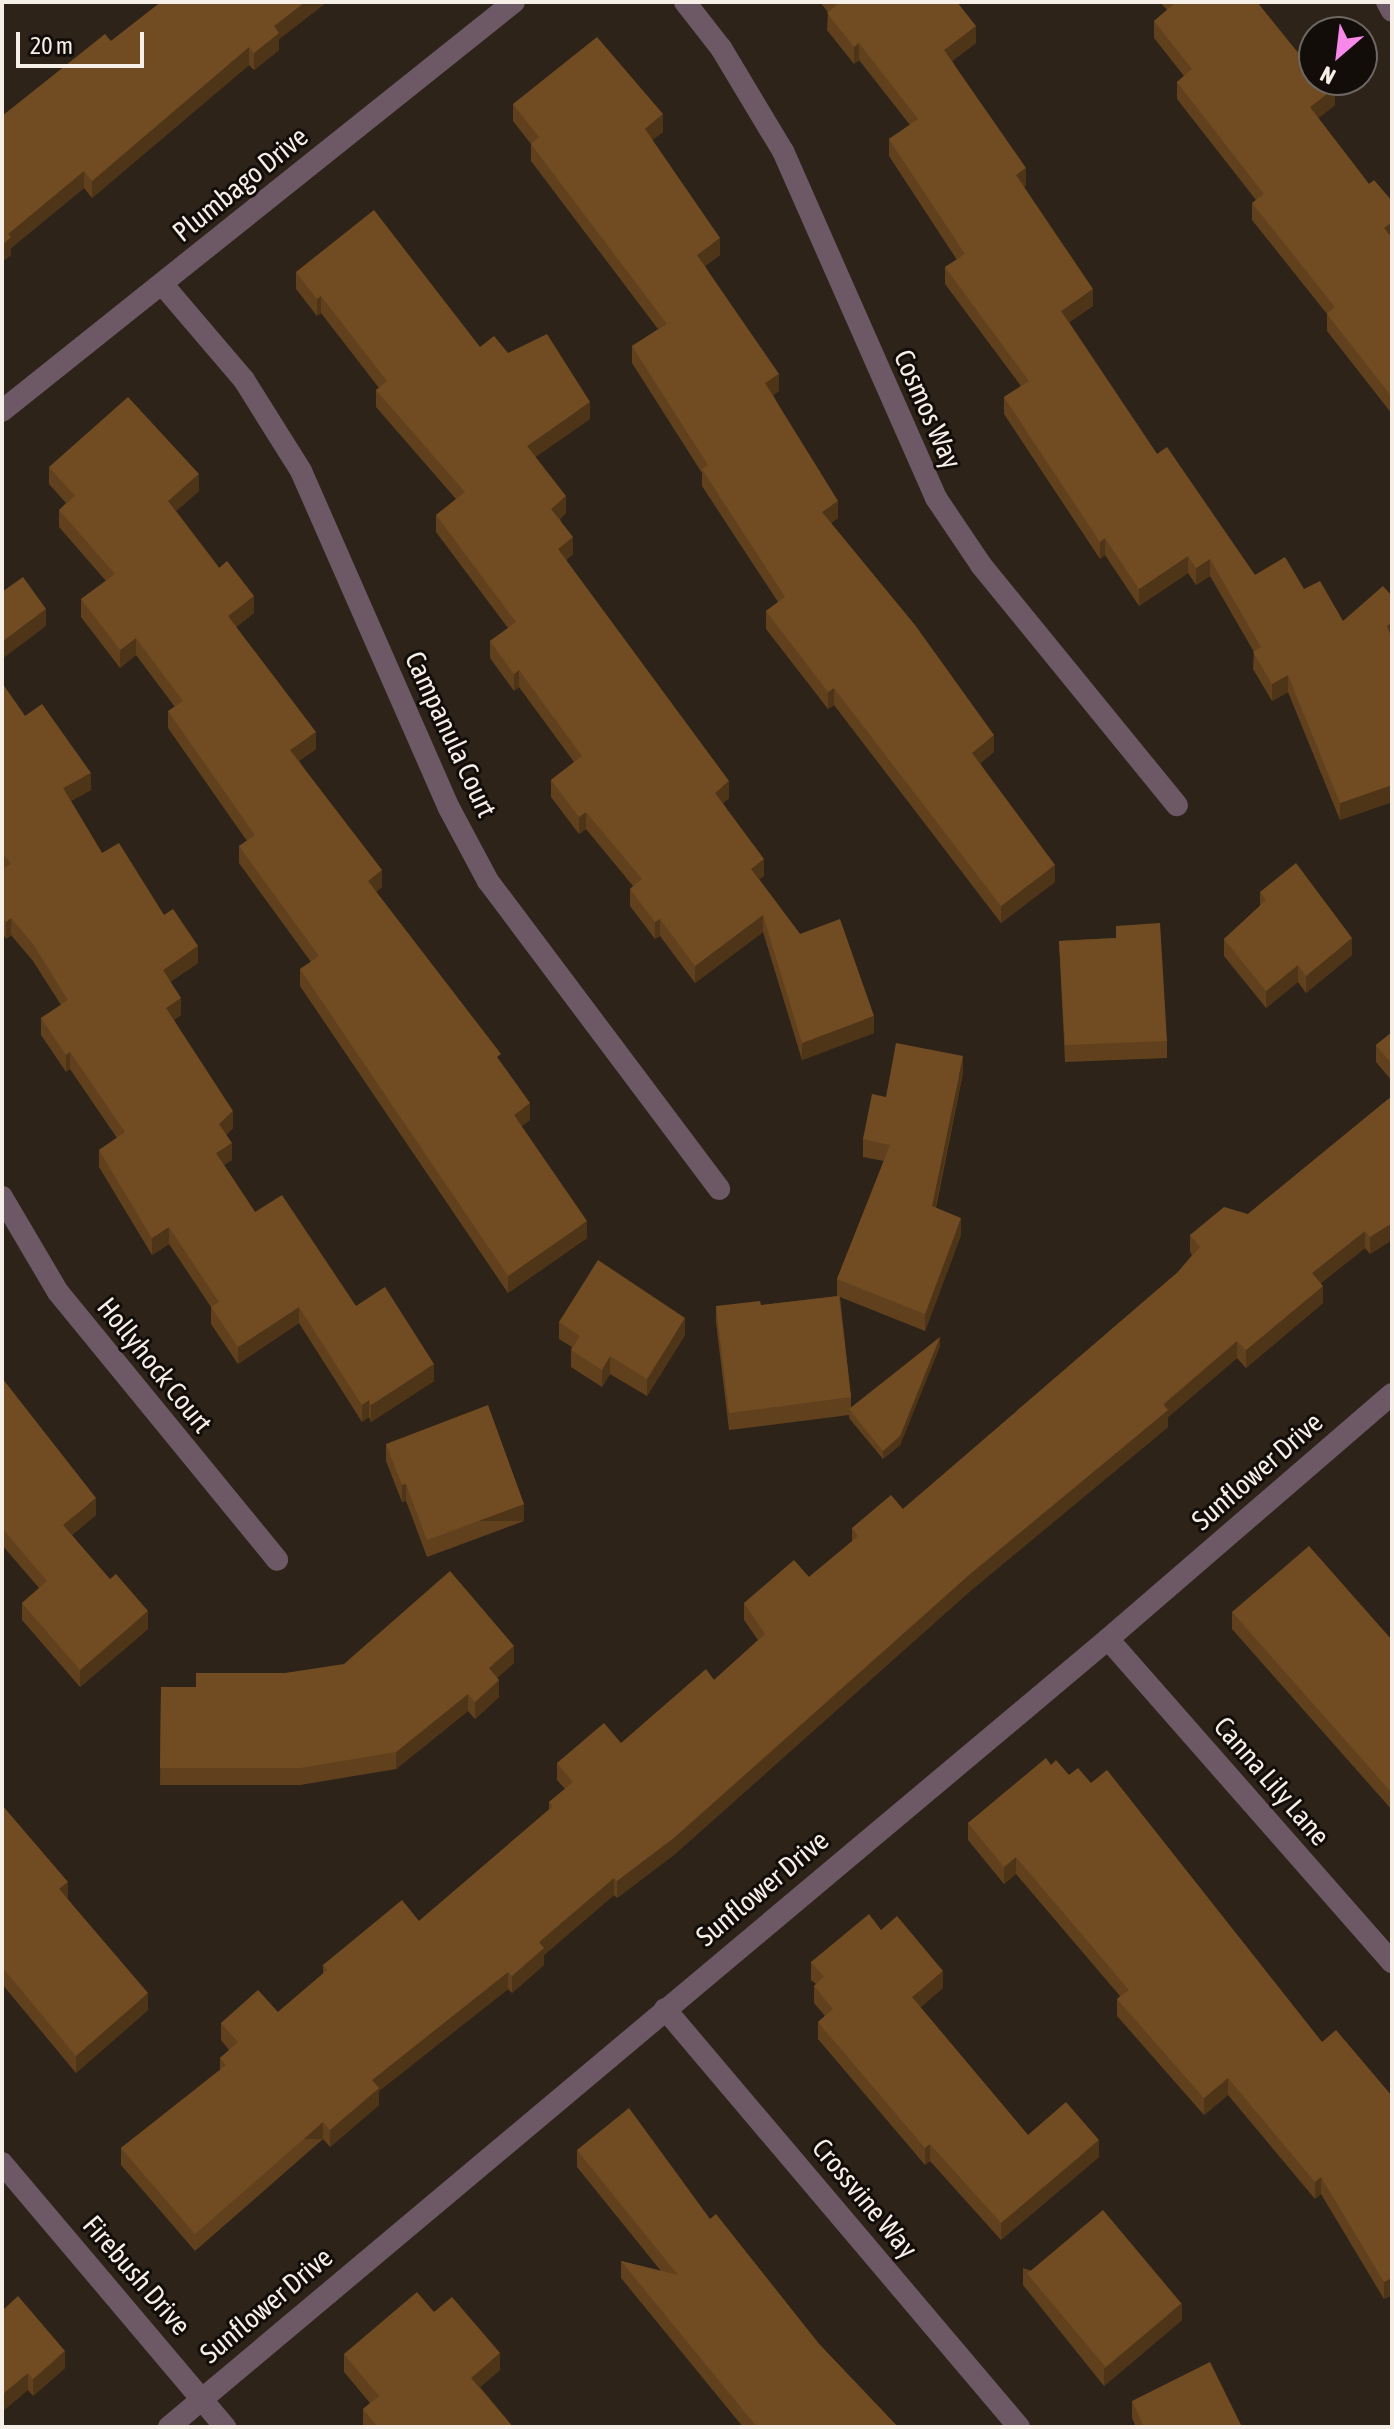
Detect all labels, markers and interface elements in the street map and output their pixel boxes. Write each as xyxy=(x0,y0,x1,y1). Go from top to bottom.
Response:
scale bar xyxy=(20,16,148,66)
north arrow xyxy=(1298,16,1378,96)
text: 20 m xyxy=(30,32,73,59)
text: N xyxy=(1316,61,1340,90)
street label: Plumbago Drive xyxy=(166,119,314,249)
street label: Cosmos Way xyxy=(887,344,969,474)
street label: Campanula Court xyxy=(398,646,504,822)
street label: Hollyhock Court xyxy=(90,1291,220,1439)
street label: Sunflower Drive xyxy=(1185,1405,1329,1537)
street label: Canna Lily Lane xyxy=(1207,1710,1337,1852)
street label: Sunflower Drive xyxy=(689,1823,835,1953)
street label: Crossvine Way xyxy=(805,2131,925,2265)
street label: Firebush Drive xyxy=(76,2208,198,2342)
street label: Sunflower Drive xyxy=(193,2240,339,2370)

